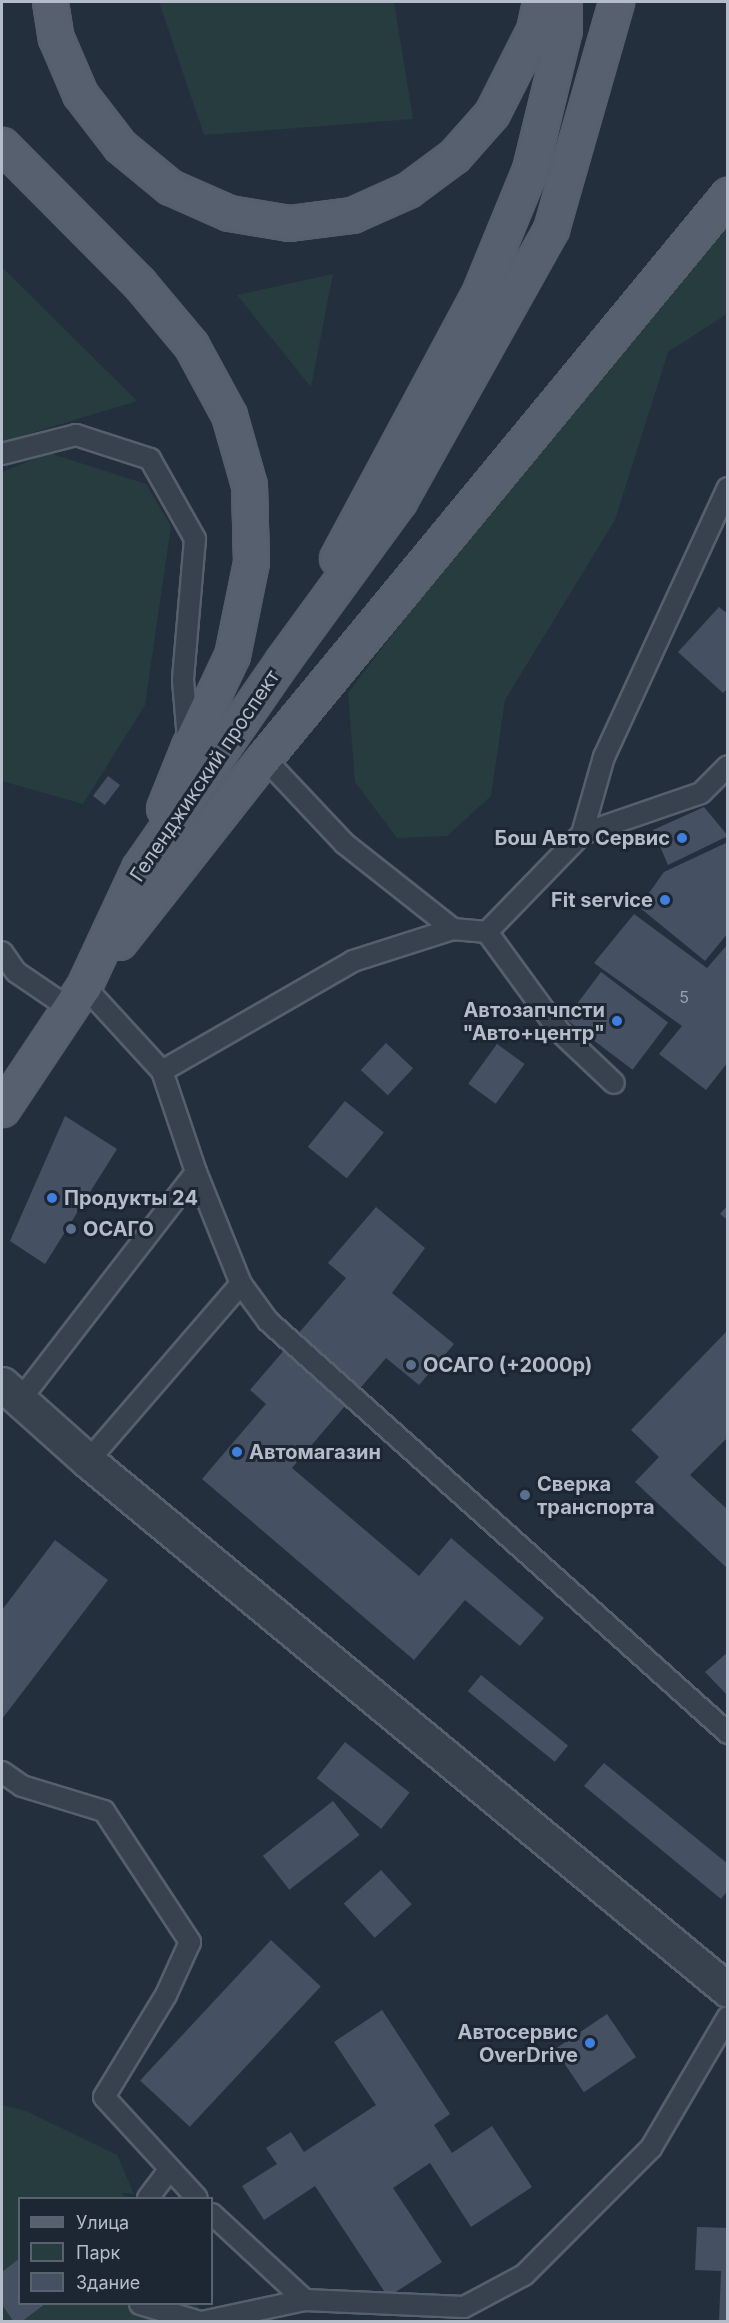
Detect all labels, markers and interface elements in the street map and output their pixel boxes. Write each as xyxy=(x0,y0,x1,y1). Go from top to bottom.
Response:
street label: Геленджикский проспект xyxy=(125,666,285,886)
place label: Бош Авто Сервис xyxy=(495,826,670,850)
marker: Бош Авто Сервис xyxy=(675,831,689,845)
place label: Fit service xyxy=(551,888,653,912)
marker: Fit service xyxy=(658,893,672,907)
house number: 5 xyxy=(679,987,689,1007)
place label: Автозапчпсти "Авто+центр" xyxy=(462,998,605,1045)
marker: Автозапчпсти "Авто+центр" xyxy=(610,1014,624,1028)
place label: Продукты 24 xyxy=(64,1186,198,1210)
marker: Продукты 24 xyxy=(45,1191,59,1205)
place label: ОСАГО xyxy=(83,1217,154,1241)
marker: ОСАГО xyxy=(64,1222,78,1236)
place label: ОСАГО (+2000р) xyxy=(423,1353,592,1377)
marker: ОСАГО (+2000р) xyxy=(404,1358,418,1372)
place label: Автомагазин xyxy=(249,1440,381,1464)
marker: Автомагазин xyxy=(230,1445,244,1459)
place label: Сверка транспорта xyxy=(537,1472,655,1519)
marker: Сверка транспорта xyxy=(518,1488,532,1502)
place label: Автосервис OverDrive xyxy=(458,2020,578,2067)
marker: Автосервис OverDrive xyxy=(583,2036,597,2050)
legend xyxy=(18,2197,213,2305)
text: Улица xyxy=(76,2212,129,2233)
text: Парк xyxy=(76,2242,120,2263)
text: Здание xyxy=(76,2272,140,2293)

